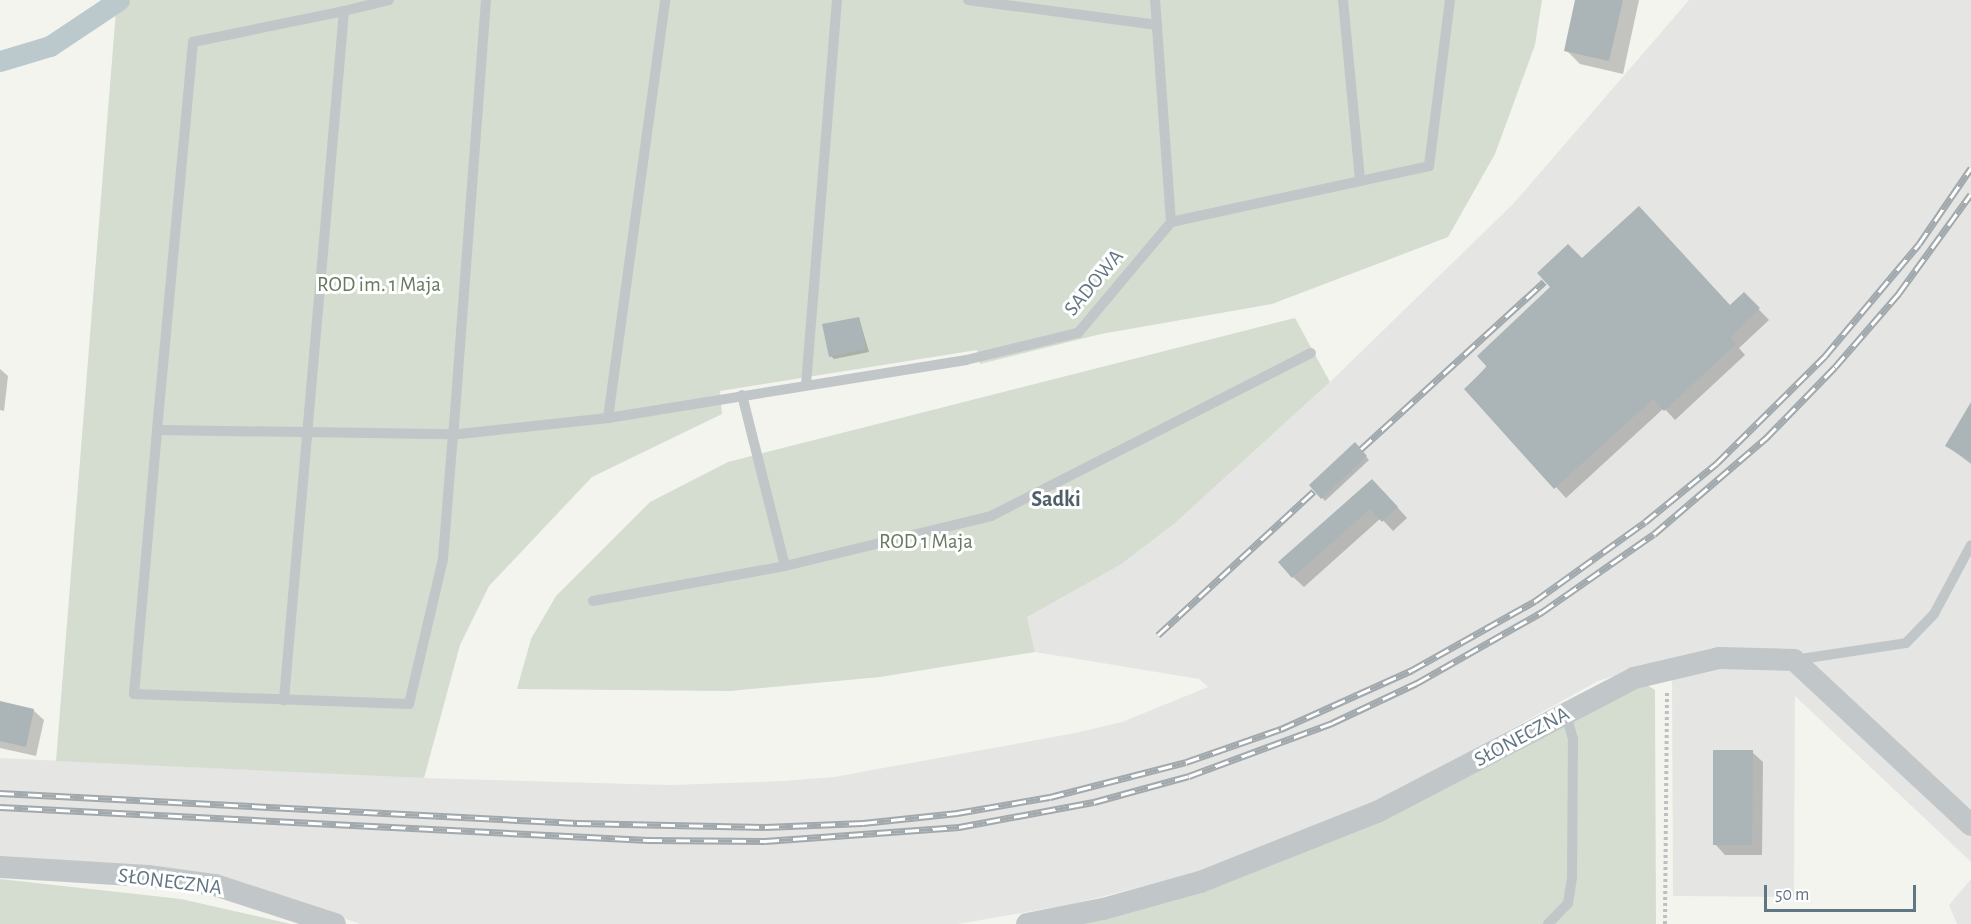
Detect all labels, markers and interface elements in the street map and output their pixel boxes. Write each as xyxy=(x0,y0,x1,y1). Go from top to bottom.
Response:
street label: SADOWA xyxy=(1059,245,1129,321)
park label: ROD im. 1 Maja xyxy=(317,272,441,298)
district label: Sadki xyxy=(1031,487,1081,513)
park label: ROD 1 Maja xyxy=(879,529,973,555)
street label: SŁONECZNA xyxy=(1470,701,1574,773)
street label: SŁONECZNA xyxy=(117,863,223,901)
scale bar xyxy=(1767,873,1918,911)
text: 50 m xyxy=(1775,886,1809,904)

